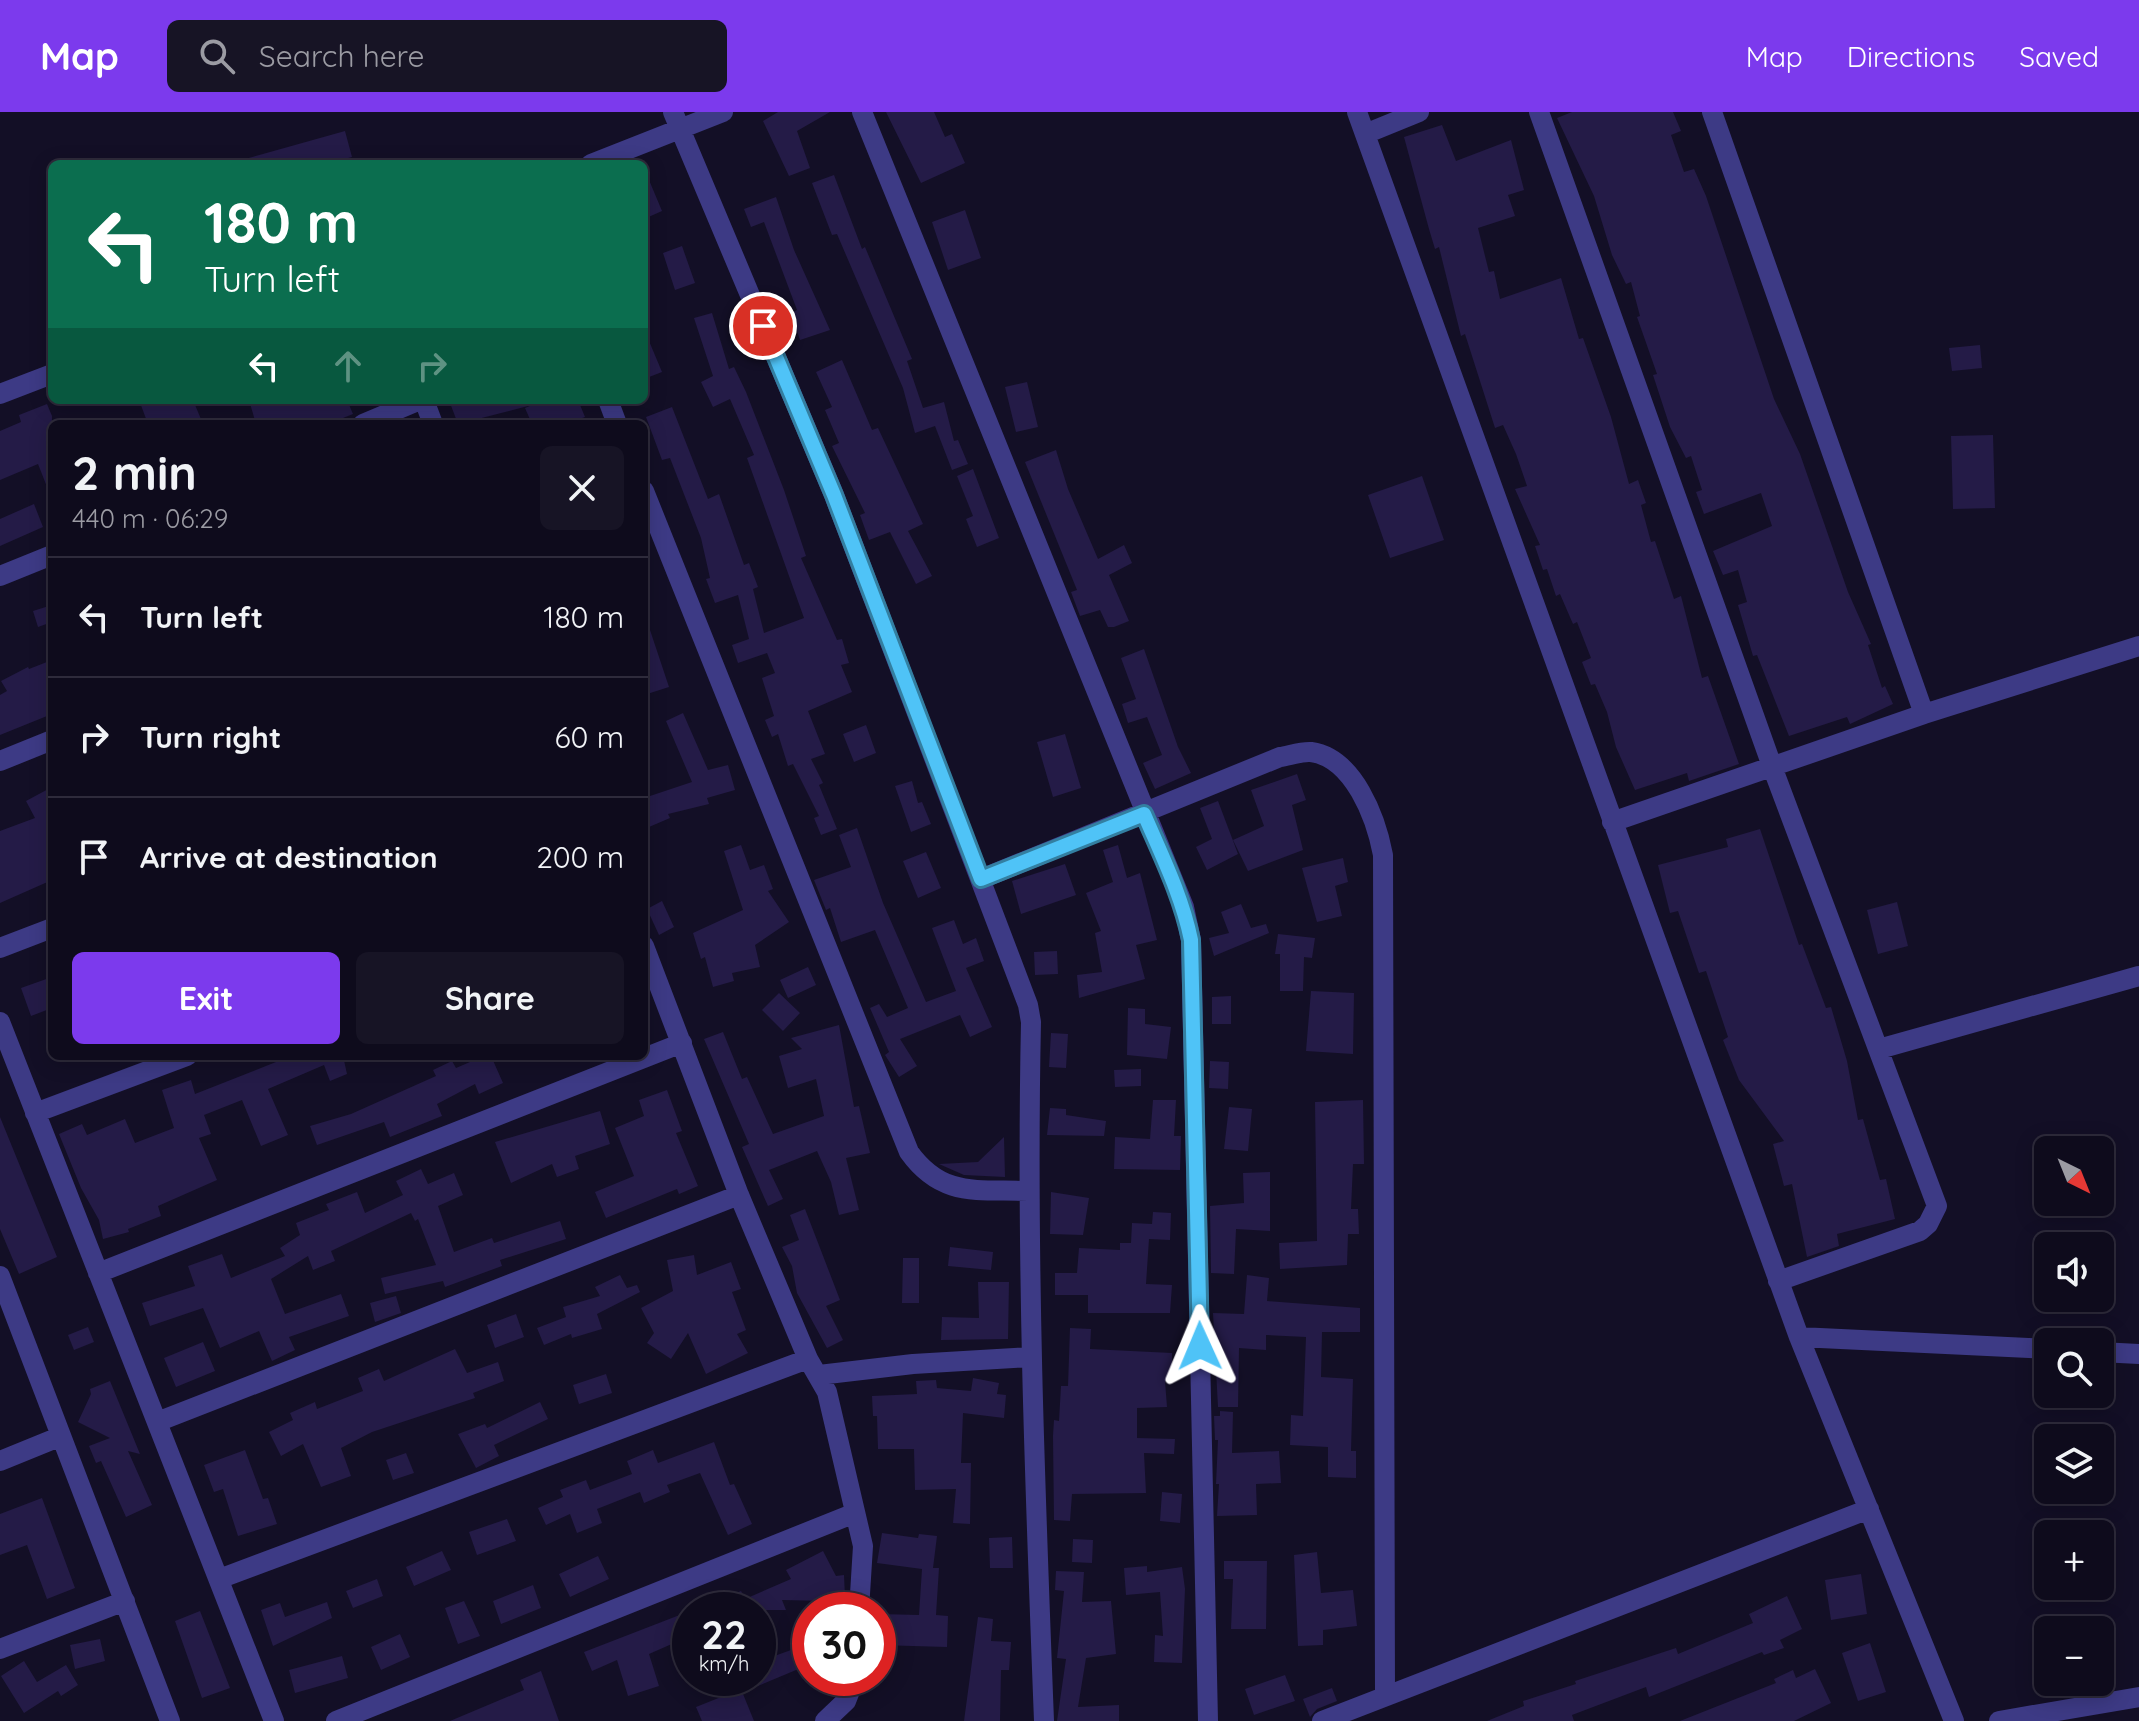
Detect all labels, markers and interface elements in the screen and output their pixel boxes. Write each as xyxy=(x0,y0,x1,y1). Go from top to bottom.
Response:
search box xyxy=(167,20,727,92)
text: Map xyxy=(40,32,119,80)
icon: search xyxy=(195,34,239,78)
text: Search here xyxy=(259,37,424,75)
text: Map xyxy=(1746,39,1803,74)
text: Directions xyxy=(1847,39,1975,74)
text: Saved xyxy=(2019,39,2099,74)
text: 180 m xyxy=(204,187,358,257)
icon: left xyxy=(72,192,176,296)
text: Turn left xyxy=(204,256,340,301)
pin xyxy=(729,292,797,360)
icon: arrive xyxy=(741,304,785,348)
icon: left xyxy=(242,344,286,388)
icon: ahead xyxy=(326,344,370,388)
icon: right xyxy=(410,344,454,388)
text: 2 min xyxy=(72,442,197,502)
button: close xyxy=(540,446,624,530)
text: 440 m · 06:29 xyxy=(72,502,228,535)
icon: left xyxy=(72,595,116,639)
text: Turn left xyxy=(140,598,263,636)
text: 180 m xyxy=(543,598,624,636)
icon: right xyxy=(72,715,116,759)
text: Turn right xyxy=(140,718,281,756)
text: 60 m xyxy=(554,718,624,756)
icon: arrive xyxy=(72,835,116,879)
text: Arrive at destination xyxy=(140,838,438,876)
text: 200 m xyxy=(536,838,624,876)
button: Exit xyxy=(72,952,340,1044)
button: Share xyxy=(356,952,624,1044)
north arrow xyxy=(2034,1136,2114,1216)
map controls xyxy=(2034,1136,2114,1696)
button: sound xyxy=(2034,1232,2114,1312)
position arrow xyxy=(1158,1304,1242,1388)
button: search xyxy=(2034,1328,2114,1408)
button: layers xyxy=(2034,1424,2114,1504)
button: + xyxy=(2034,1520,2114,1600)
speed limit sign: 30 xyxy=(792,1592,896,1696)
text: 22 xyxy=(701,1609,747,1659)
button: − xyxy=(2034,1616,2114,1696)
text: km/h xyxy=(699,1651,749,1676)

